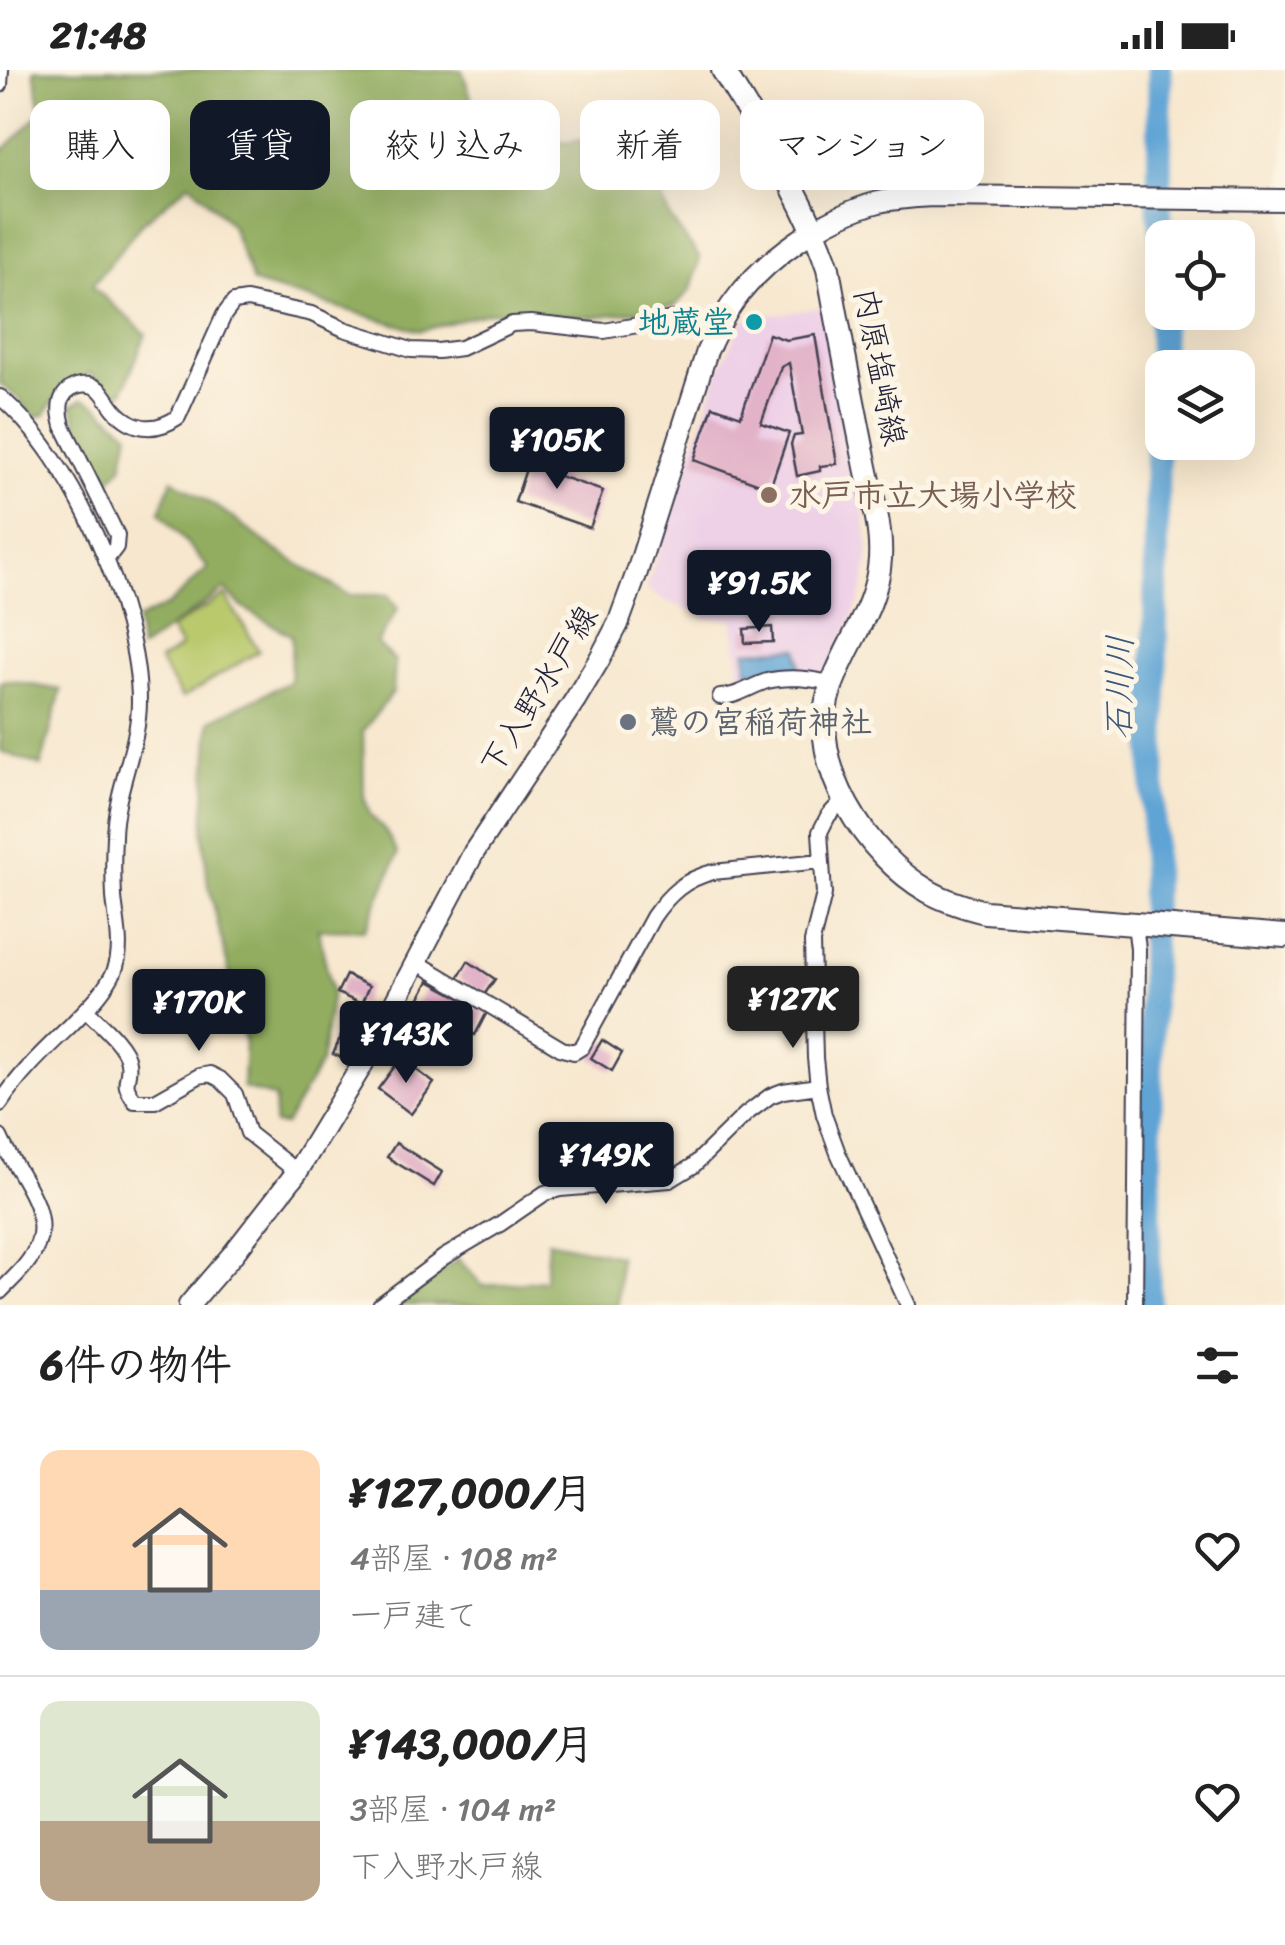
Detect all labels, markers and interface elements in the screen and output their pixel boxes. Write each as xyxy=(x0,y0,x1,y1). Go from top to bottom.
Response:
text: 21:48 xyxy=(50,2,146,69)
chip: 購入 xyxy=(30,100,170,190)
chip: 賃貸 xyxy=(190,100,330,190)
chip: 絞り込み xyxy=(350,100,560,190)
chip: 新着 xyxy=(580,100,720,190)
chip: マンション xyxy=(740,100,984,190)
map controls xyxy=(1145,220,1255,460)
button: locate xyxy=(1145,220,1255,330)
street label: 内原塩崎線 xyxy=(837,283,923,451)
place label: 地蔵堂 xyxy=(638,294,734,351)
marker: 地蔵堂 xyxy=(743,311,765,333)
button: layers xyxy=(1145,350,1255,460)
pin: ¥105K xyxy=(487,407,627,492)
text: ¥105K xyxy=(512,411,602,468)
place label: 水戸市立大場小学校 xyxy=(789,467,1077,524)
marker: 水戸市立大場小学校 xyxy=(758,484,780,506)
pin: ¥91.5K xyxy=(678,550,840,635)
text: ¥91.5K xyxy=(709,554,809,611)
street label: 下入野水戸線 xyxy=(464,593,614,787)
water label: 石川川 xyxy=(1087,634,1151,740)
place label: 鷲の宮稲荷神社 xyxy=(648,694,872,751)
marker: 鷲の宮稲荷神社 xyxy=(617,711,639,733)
pin: ¥127K xyxy=(723,966,863,1051)
pin: ¥170K xyxy=(129,969,269,1054)
text: ¥127K xyxy=(749,970,837,1027)
text: ¥170K xyxy=(154,973,244,1030)
pin: ¥143K xyxy=(336,1001,476,1086)
text: ¥143K xyxy=(362,1005,450,1062)
pin: ¥149K xyxy=(536,1122,676,1207)
text: ¥149K xyxy=(561,1126,651,1183)
text: 6件の物件 xyxy=(40,1328,232,1402)
icon: filters xyxy=(1190,1338,1245,1393)
text: ¥127,000/月 xyxy=(350,1456,593,1530)
icon: home xyxy=(120,1490,240,1610)
icon: heart xyxy=(1190,1523,1245,1578)
text: 4部屋 · 108 m² xyxy=(350,1530,558,1587)
text: 一戸建て xyxy=(350,1587,478,1644)
text: ¥143,000/月 xyxy=(350,1707,594,1781)
icon: home xyxy=(120,1741,240,1861)
icon: heart xyxy=(1190,1774,1245,1829)
text: 3部屋 · 104 m² xyxy=(350,1781,556,1838)
text: 下入野水戸線 xyxy=(350,1838,542,1895)

